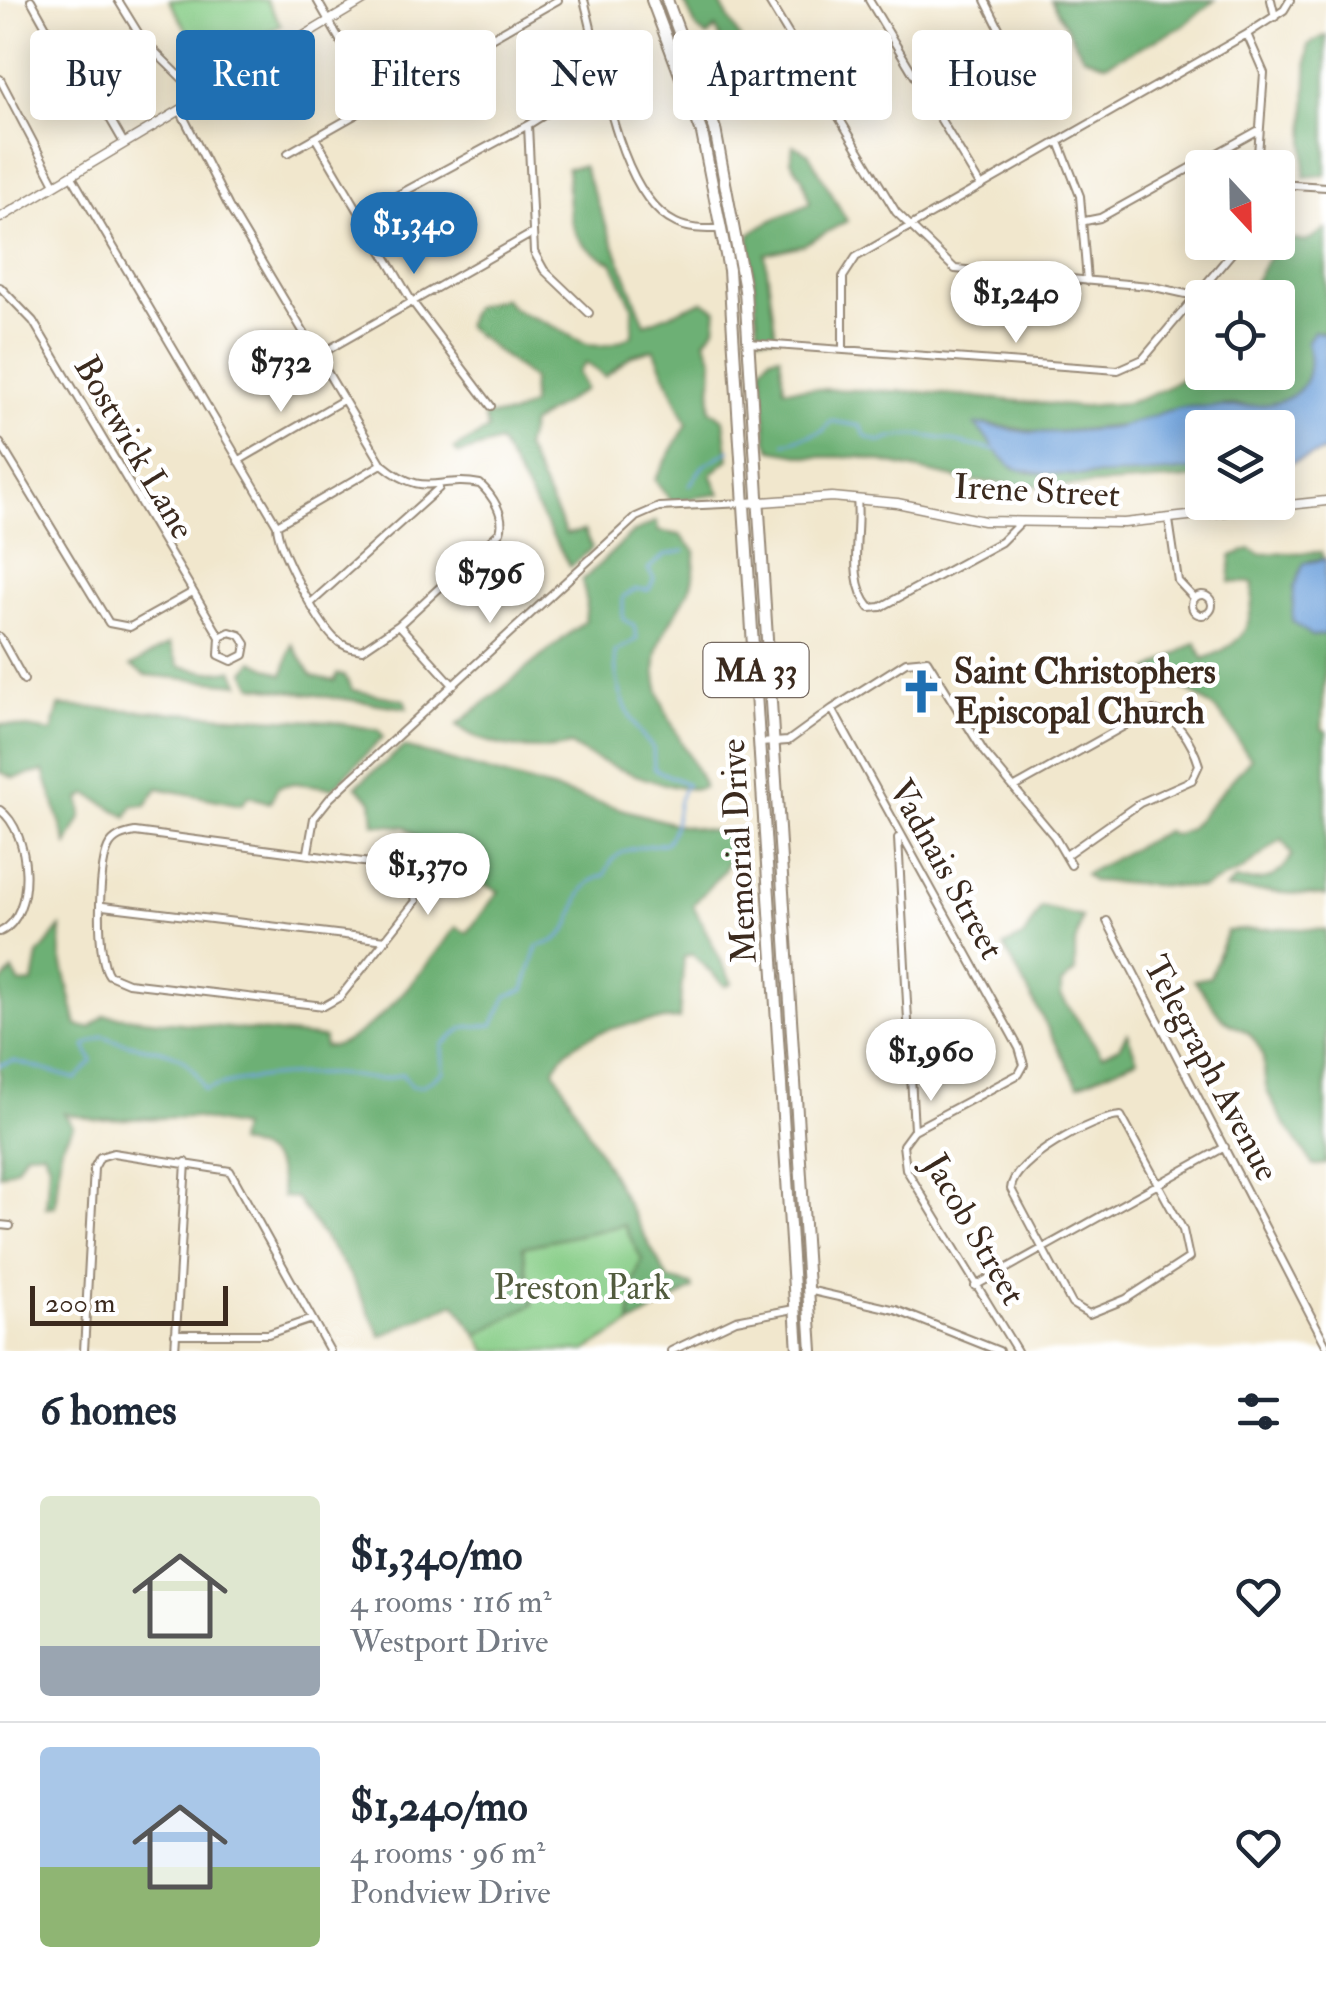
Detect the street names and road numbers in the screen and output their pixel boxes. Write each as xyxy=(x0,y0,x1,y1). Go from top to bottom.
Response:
street label: Bostwick Lane xyxy=(64,348,204,547)
street label: Irene Street xyxy=(953,465,1121,517)
road number: MA 33 xyxy=(704,643,808,697)
street label: Memorial Drive xyxy=(711,737,767,964)
street label: Vadnais Street xyxy=(879,772,1014,967)
street label: Telegraph Avenue xyxy=(1133,948,1289,1189)
street label: Jacob Street xyxy=(913,1145,1035,1313)

